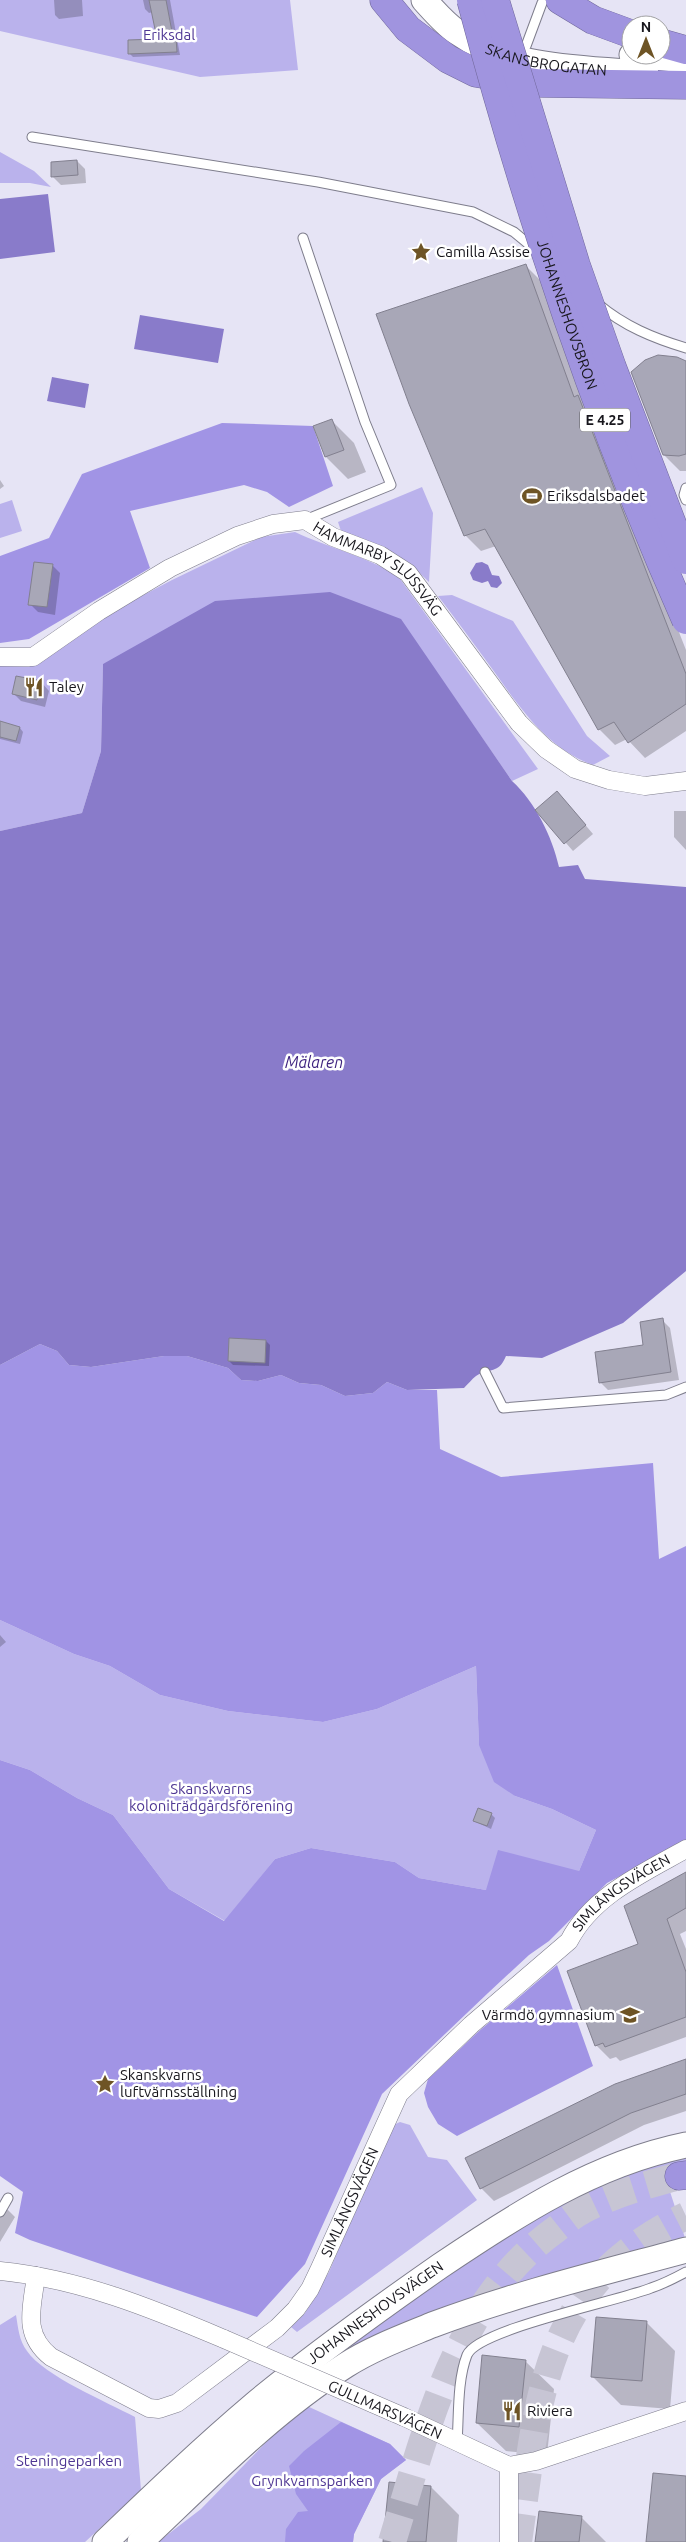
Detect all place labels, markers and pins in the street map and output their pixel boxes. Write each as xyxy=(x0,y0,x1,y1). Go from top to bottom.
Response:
place icon: Camilla Assise xyxy=(410,241,432,263)
place label: Camilla Assise xyxy=(436,243,530,260)
sports icon: Eriksdalsbadet xyxy=(521,485,543,507)
place label: Eriksdalsbadet xyxy=(547,487,645,504)
restaurant icon: Taley xyxy=(23,676,45,698)
place label: Taley xyxy=(49,678,84,695)
school or university icon: Värmdö gymnasium xyxy=(619,2004,641,2026)
place label: Värmdö gymnasium xyxy=(482,2006,615,2023)
place label: Skanskvarns luftvärnsställning xyxy=(120,2066,237,2100)
place icon: Skanskvarns luftvärnsställning xyxy=(94,2073,116,2095)
restaurant icon: Riviera xyxy=(501,2400,523,2422)
place label: Riviera xyxy=(527,2402,573,2419)

